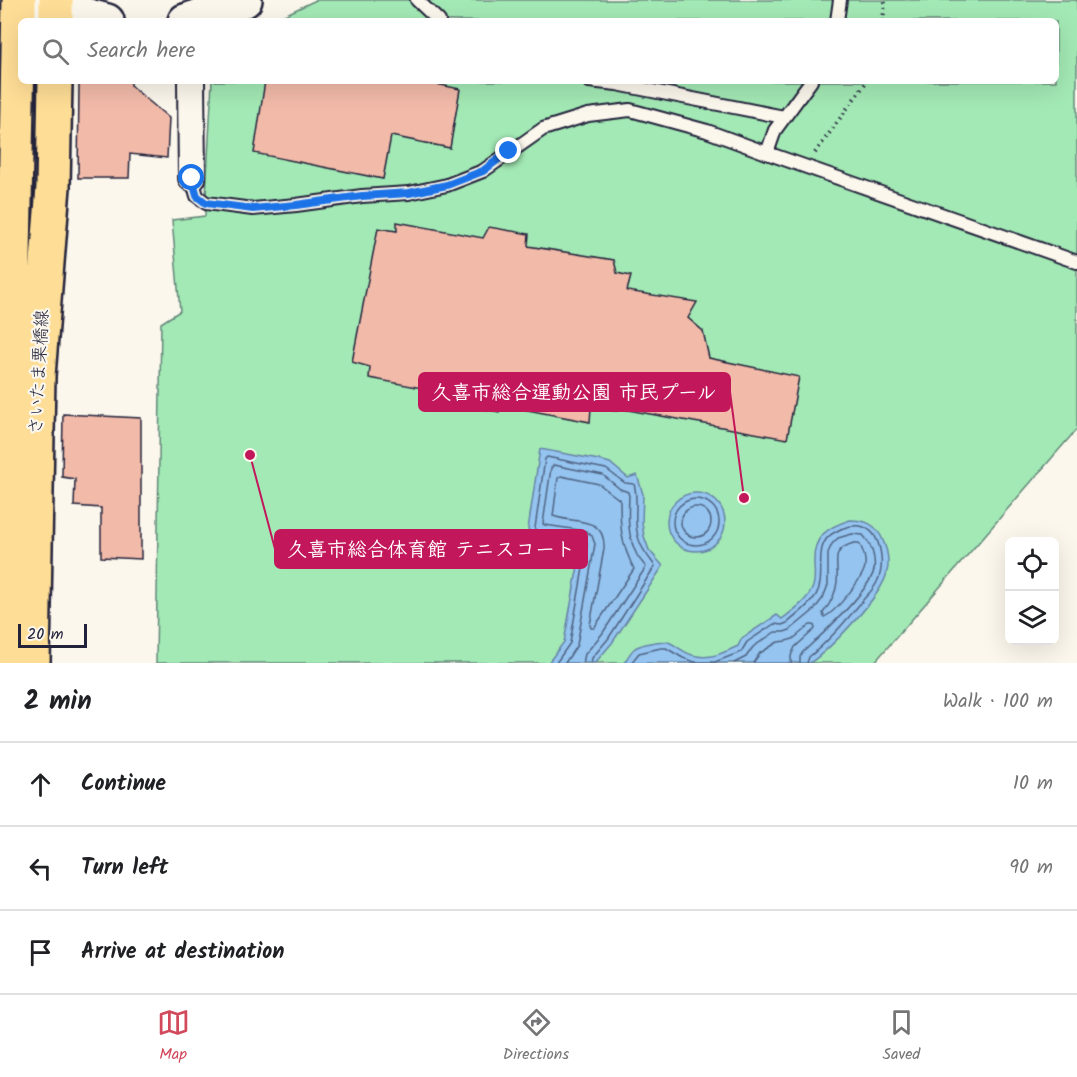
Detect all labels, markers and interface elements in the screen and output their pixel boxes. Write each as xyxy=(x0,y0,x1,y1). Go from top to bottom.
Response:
search box xyxy=(18,18,1059,84)
text: Search here xyxy=(87,34,195,69)
icon: search xyxy=(39,35,72,68)
route end xyxy=(495,137,521,163)
route start xyxy=(178,164,204,190)
street label: さいたま栗橋線 xyxy=(22,309,58,435)
callout: 久喜市総合運動公園 市民プール xyxy=(419,373,730,411)
text: 久喜市総合運動公園 市民プール xyxy=(431,378,717,410)
callout: 久喜市総合体育館 テニスコート xyxy=(275,530,587,568)
text: 久喜市総合体育館 テニスコート xyxy=(287,535,575,567)
map controls xyxy=(1005,537,1059,645)
button: locate xyxy=(1005,537,1059,591)
button: layers xyxy=(1005,591,1059,645)
scale bar xyxy=(18,621,87,648)
text: 20 m xyxy=(27,622,63,647)
text: 2 min xyxy=(24,681,92,723)
text: Walk · 100 m xyxy=(943,686,1053,718)
text: Continue xyxy=(81,767,166,802)
icon: ahead xyxy=(24,768,57,801)
text: 10 m xyxy=(1013,768,1053,800)
text: Turn left xyxy=(81,851,168,886)
icon: left xyxy=(24,852,57,885)
text: 90 m xyxy=(1009,852,1053,884)
text: Arrive at destination xyxy=(81,935,284,970)
icon: arrive xyxy=(24,936,57,969)
tab: Map xyxy=(157,1006,190,1067)
tab: Directions xyxy=(503,1006,569,1067)
tab: Saved xyxy=(882,1006,920,1067)

